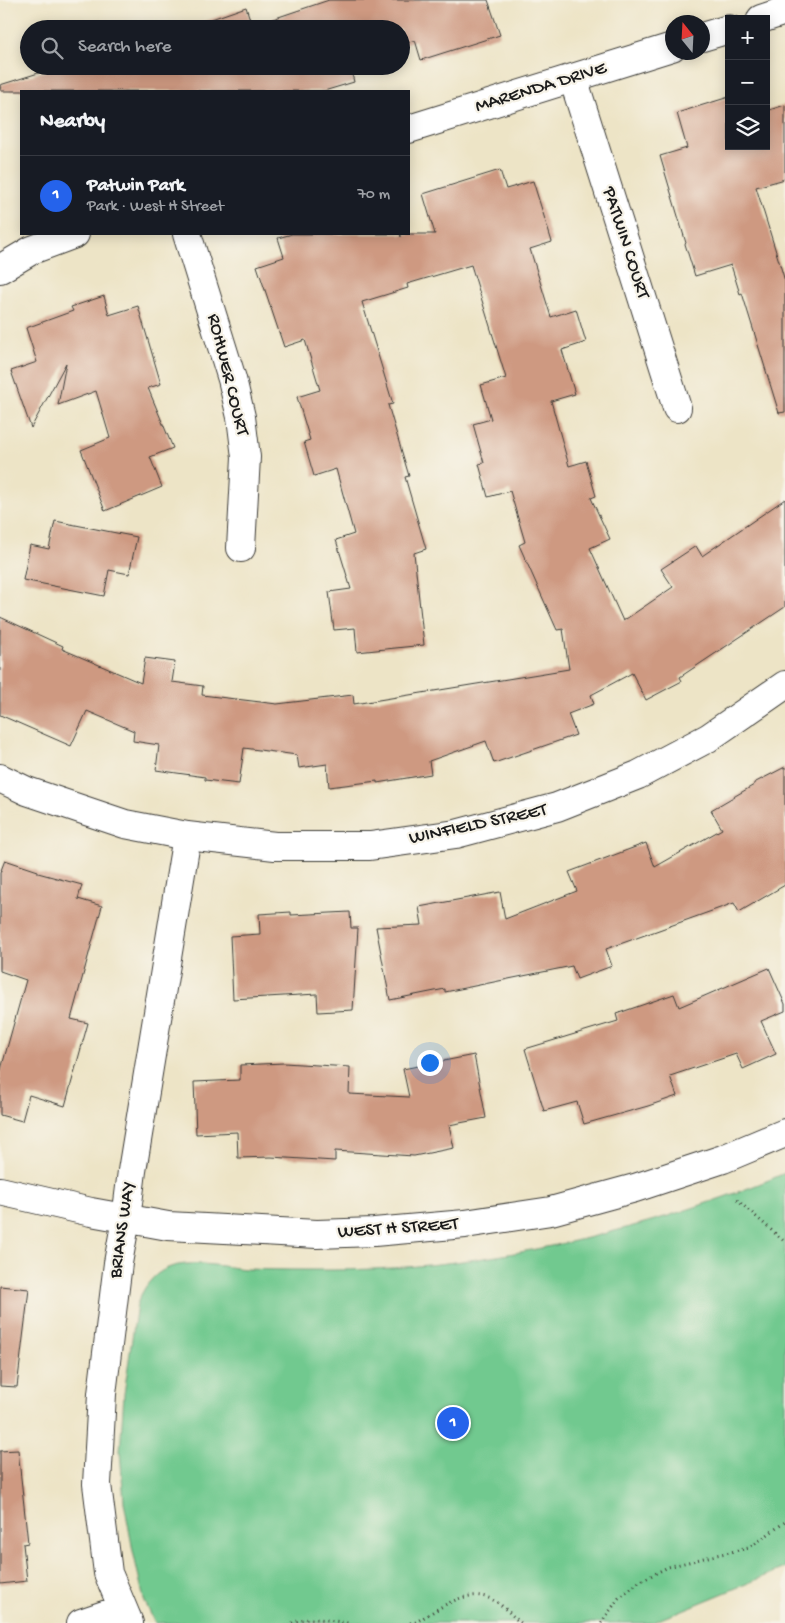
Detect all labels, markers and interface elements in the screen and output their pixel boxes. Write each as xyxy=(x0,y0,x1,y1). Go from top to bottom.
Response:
north arrow xyxy=(665,15,710,60)
map controls xyxy=(725,15,770,150)
button: + xyxy=(725,15,770,60)
search box xyxy=(20,20,410,75)
icon: search xyxy=(38,34,66,62)
text: Search here xyxy=(78,36,172,59)
street label: MARENDA DRIVE xyxy=(473,57,610,119)
button: − xyxy=(725,60,770,105)
button: layers xyxy=(725,105,770,150)
text: Nearby xyxy=(40,110,105,135)
text: Patwin Park xyxy=(87,175,184,198)
street label: PATWIN COURT xyxy=(596,183,654,303)
text: 1 xyxy=(53,186,59,205)
text: 70 m xyxy=(357,186,390,205)
text: Park · West H Street xyxy=(87,198,224,217)
street label: ROHWER COURT xyxy=(201,312,253,439)
street label: WINFIELD STREET xyxy=(407,799,550,851)
your location xyxy=(417,1050,443,1076)
street label: BRIANS WAY xyxy=(105,1180,141,1281)
street label: WEST H STREET xyxy=(337,1213,460,1245)
pin: 1 xyxy=(437,1404,469,1442)

